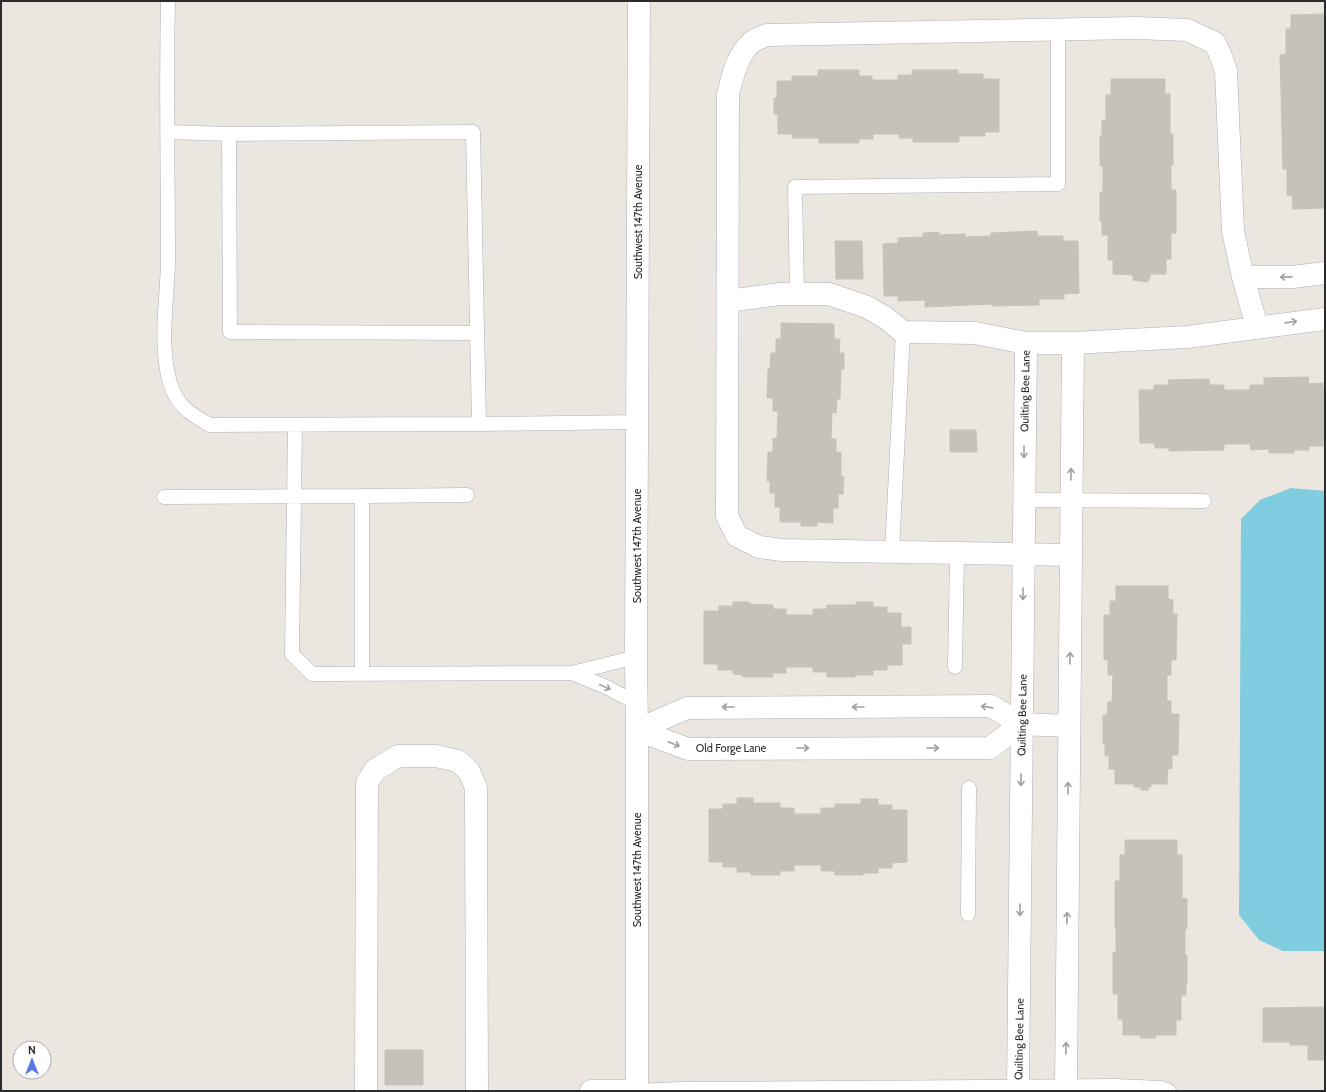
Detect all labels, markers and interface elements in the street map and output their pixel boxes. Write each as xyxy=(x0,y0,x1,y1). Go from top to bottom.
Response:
street label: Southwest 147th Avenue xyxy=(631,164,645,279)
one-way arrow xyxy=(1280,273,1293,281)
one-way arrow xyxy=(1284,318,1297,326)
street label: Quilting Bee Lane xyxy=(1017,349,1033,432)
one-way arrow xyxy=(1020,445,1028,458)
one-way arrow xyxy=(1067,468,1075,481)
street label: Southwest 147th Avenue xyxy=(630,488,644,603)
one-way arrow xyxy=(1019,587,1027,600)
one-way arrow xyxy=(1066,652,1073,665)
street label: Quilting Bee Lane xyxy=(1014,673,1030,756)
one-way arrow xyxy=(599,684,611,691)
one-way arrow xyxy=(722,703,735,711)
one-way arrow xyxy=(852,703,865,711)
one-way arrow xyxy=(981,703,994,711)
one-way arrow xyxy=(668,740,680,748)
street label: Old Forge Lane xyxy=(696,741,767,755)
one-way arrow xyxy=(796,744,809,752)
one-way arrow xyxy=(926,744,939,752)
one-way arrow xyxy=(1017,773,1025,786)
one-way arrow xyxy=(1064,782,1072,795)
street label: Southwest 147th Avenue xyxy=(630,812,644,927)
one-way arrow xyxy=(1016,903,1024,916)
one-way arrow xyxy=(1063,912,1071,925)
street label: Quilting Bee Lane xyxy=(1011,997,1027,1080)
north arrow xyxy=(12,1040,52,1080)
one-way arrow xyxy=(1062,1042,1070,1055)
text: N xyxy=(28,1043,36,1057)

